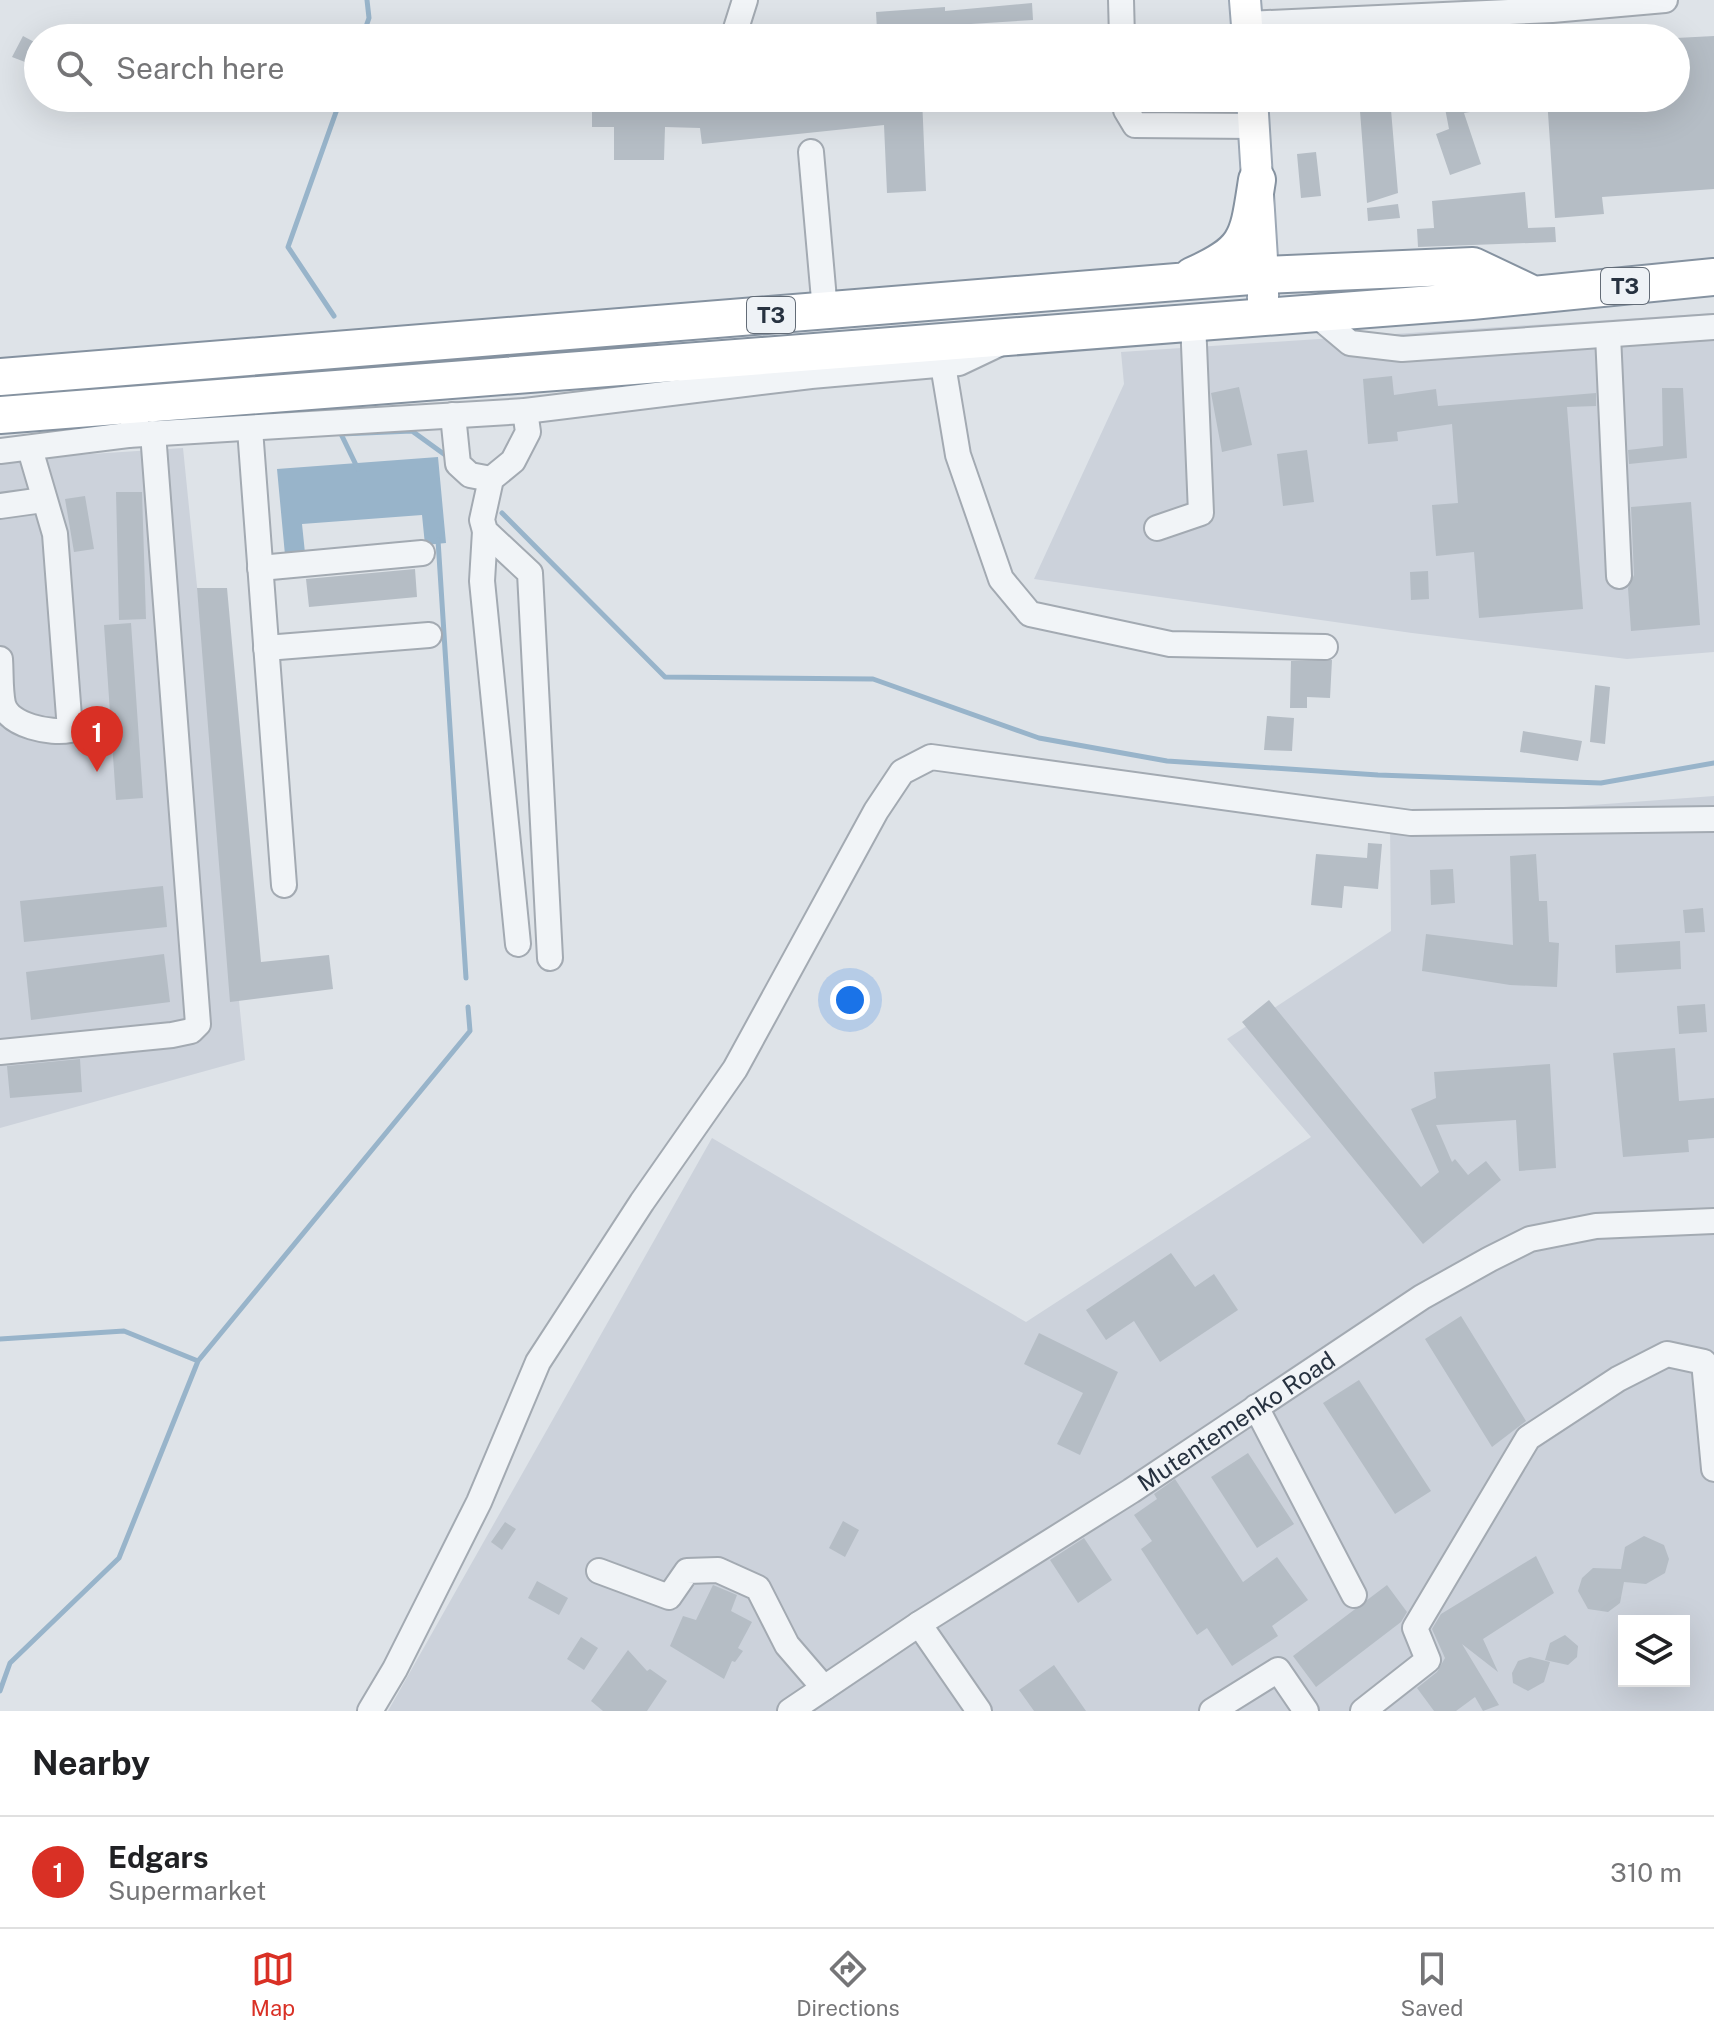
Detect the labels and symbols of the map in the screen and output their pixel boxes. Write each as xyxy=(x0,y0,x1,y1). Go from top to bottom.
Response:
road number: T3 xyxy=(1601,268,1649,304)
road number: T3 xyxy=(747,297,795,333)
pin: 1 xyxy=(71,706,123,772)
your location xyxy=(830,980,870,1020)
street label: Mutentemenko Road xyxy=(1132,1345,1340,1497)

